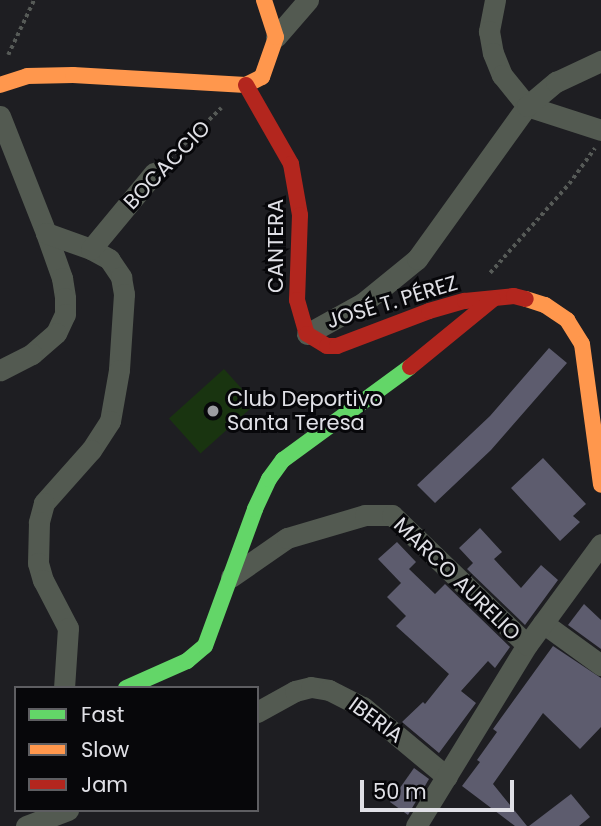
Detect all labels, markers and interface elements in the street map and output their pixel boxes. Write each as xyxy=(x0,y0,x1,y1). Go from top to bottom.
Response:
street label: BOCACCIO xyxy=(118,115,216,215)
street label: CANTERA xyxy=(263,199,289,293)
street label: JOSÉ T. PÉREZ xyxy=(324,270,460,334)
place label: Club Deportivo Santa Teresa xyxy=(227,386,383,436)
marker: Club Deportivo Santa Teresa xyxy=(205,403,221,419)
street label: MARCO AURELIO xyxy=(389,512,525,646)
legend xyxy=(14,686,259,812)
street label: IBERIA xyxy=(344,692,408,748)
text: Fast xyxy=(81,700,124,729)
text: Slow xyxy=(81,735,129,764)
scale bar xyxy=(363,766,517,810)
text: Jam xyxy=(81,770,128,799)
text: 50 m xyxy=(373,777,427,806)

